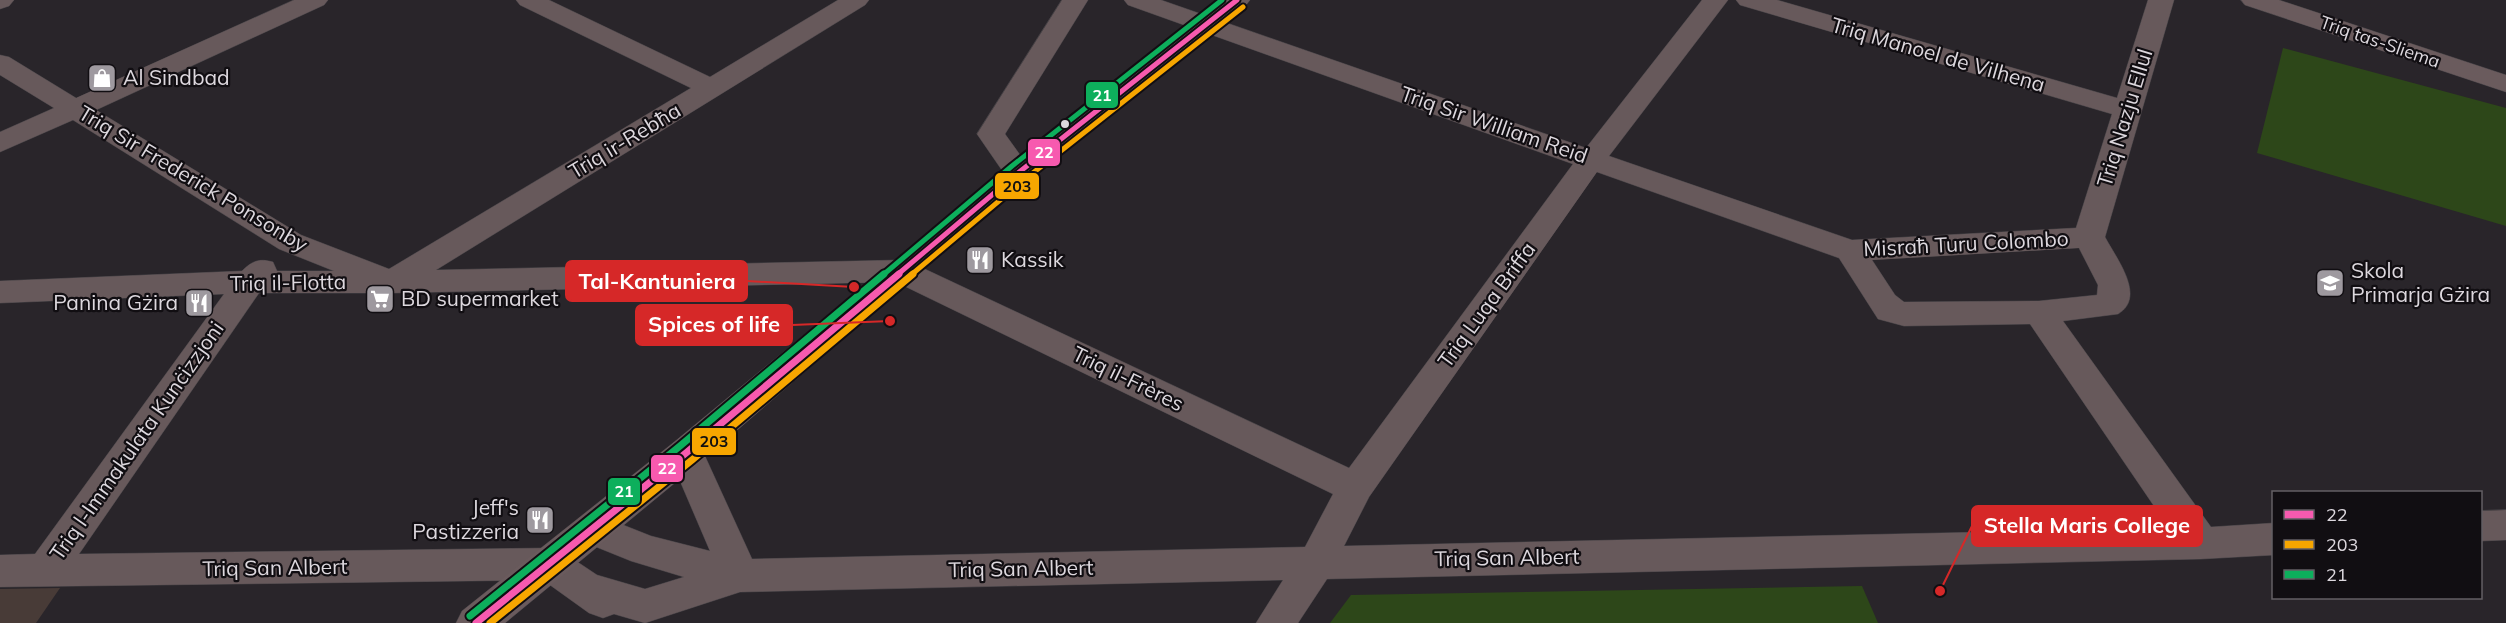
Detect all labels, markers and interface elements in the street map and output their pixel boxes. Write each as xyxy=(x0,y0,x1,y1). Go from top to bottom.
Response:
street label: Triq tas-Sliema xyxy=(2317,10,2443,73)
street label: Triq Manoel de Vilhena xyxy=(1828,11,2048,97)
street label: Triq Nazju Ellul xyxy=(2091,46,2157,190)
shop icon: Al Sindbad xyxy=(86,62,118,94)
place label: Al Sindbad xyxy=(123,64,230,90)
street label: Triq Sir William Reid xyxy=(1397,80,1591,168)
line badge: 21 xyxy=(1085,81,1119,109)
text: 21 xyxy=(1092,85,1112,105)
street label: Triq ir-Rebħa xyxy=(564,97,685,184)
street label: Triq Sir Frederick Ponsonby xyxy=(74,99,313,257)
unlabelled marker xyxy=(1059,118,1071,130)
line badge: 22 xyxy=(1027,138,1061,167)
text: 22 xyxy=(1034,142,1054,162)
line badge: 203 xyxy=(994,172,1040,200)
text: 203 xyxy=(1003,176,1031,196)
street label: Misraħ Turu Colombo xyxy=(1863,225,2069,261)
street label: Triq Luqa Briffa xyxy=(1432,236,1541,372)
restaurant icon: Kassik xyxy=(964,244,996,276)
place label: Kassik xyxy=(1001,246,1064,272)
place label: Skola Primarja Gżira xyxy=(2351,257,2490,307)
callout: Tal-Kantuniera xyxy=(566,261,747,301)
text: Tal-Kantuniera xyxy=(578,267,736,295)
school or university icon: Skola Primarja Gżira xyxy=(2314,267,2346,299)
street label: Triq il-Flotta xyxy=(230,268,346,296)
supermarket icon: BD supermarket xyxy=(364,283,396,315)
place label: BD supermarket xyxy=(401,285,559,311)
restaurant icon: Panina Gżira xyxy=(183,287,215,319)
place label: Panina Gżira xyxy=(53,289,178,315)
callout: Spices of life xyxy=(636,305,792,345)
text: Spices of life xyxy=(648,310,780,338)
street label: Triq l-Immakulata Kunċizzjoni xyxy=(44,316,229,565)
street label: Triq il-Frères xyxy=(1069,340,1188,416)
line badge: 203 xyxy=(691,427,737,456)
text: 203 xyxy=(700,431,728,451)
line badge: 22 xyxy=(650,454,684,483)
text: 22 xyxy=(657,458,677,478)
line badge: 21 xyxy=(607,477,641,506)
text: 21 xyxy=(614,481,634,501)
legend xyxy=(2272,491,2482,599)
place label: Jeff's Pastizzeria xyxy=(412,494,519,544)
text: 22 xyxy=(2326,503,2348,526)
restaurant icon: Jeff's Pastizzeria xyxy=(524,504,556,536)
callout: Stella Maris College xyxy=(1972,506,2202,546)
text: Stella Maris College xyxy=(1984,511,2190,539)
text: 203 xyxy=(2326,533,2358,556)
street label: Triq San Albert xyxy=(1434,543,1580,571)
street label: Triq San Albert xyxy=(202,553,348,581)
street label: Triq San Albert xyxy=(948,554,1094,582)
text: 21 xyxy=(2326,563,2348,586)

